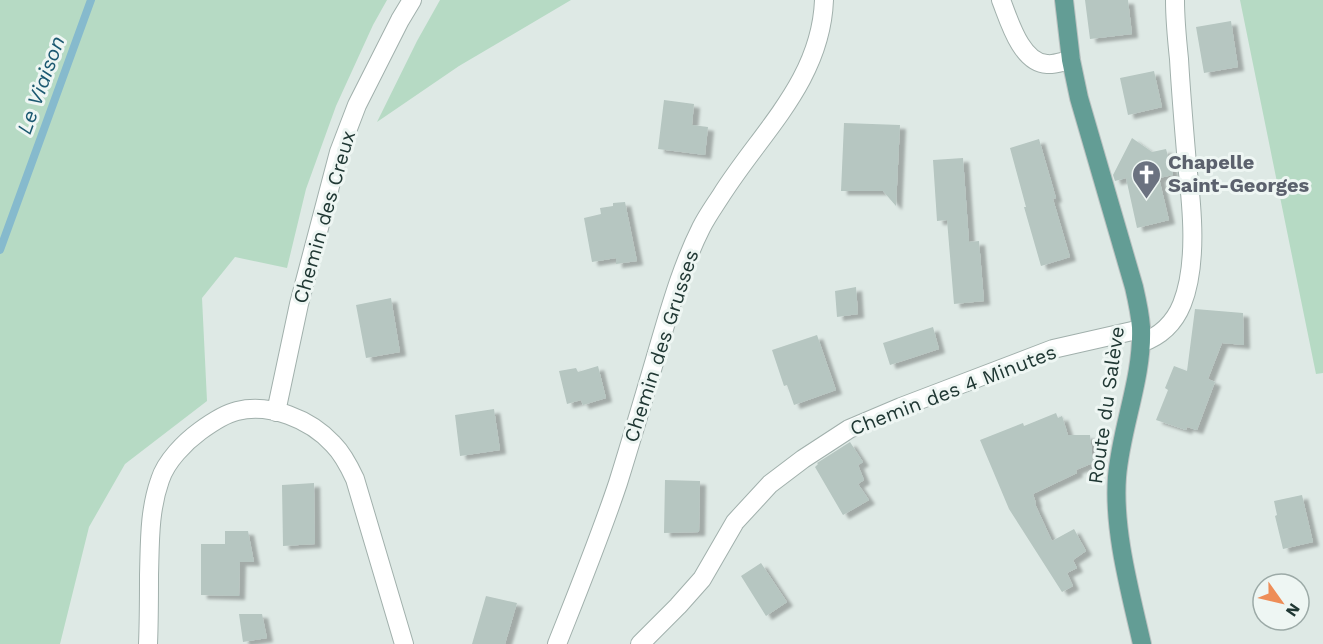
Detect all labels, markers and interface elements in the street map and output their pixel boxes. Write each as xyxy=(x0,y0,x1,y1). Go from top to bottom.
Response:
water label: Le Viaison xyxy=(11,32,70,137)
street label: Chemin des Creux xyxy=(288,128,360,306)
place label: Chapelle Saint-Georges xyxy=(1168,150,1310,197)
church icon: Chapelle Saint-Georges xyxy=(1131,158,1163,200)
street label: Chemin des Grusses xyxy=(619,247,703,445)
street label: Route du Salève xyxy=(1083,325,1129,485)
street label: Chemin des 4 Minutes xyxy=(846,340,1060,440)
north arrow xyxy=(1251,572,1311,632)
text: N xyxy=(1282,600,1304,620)

